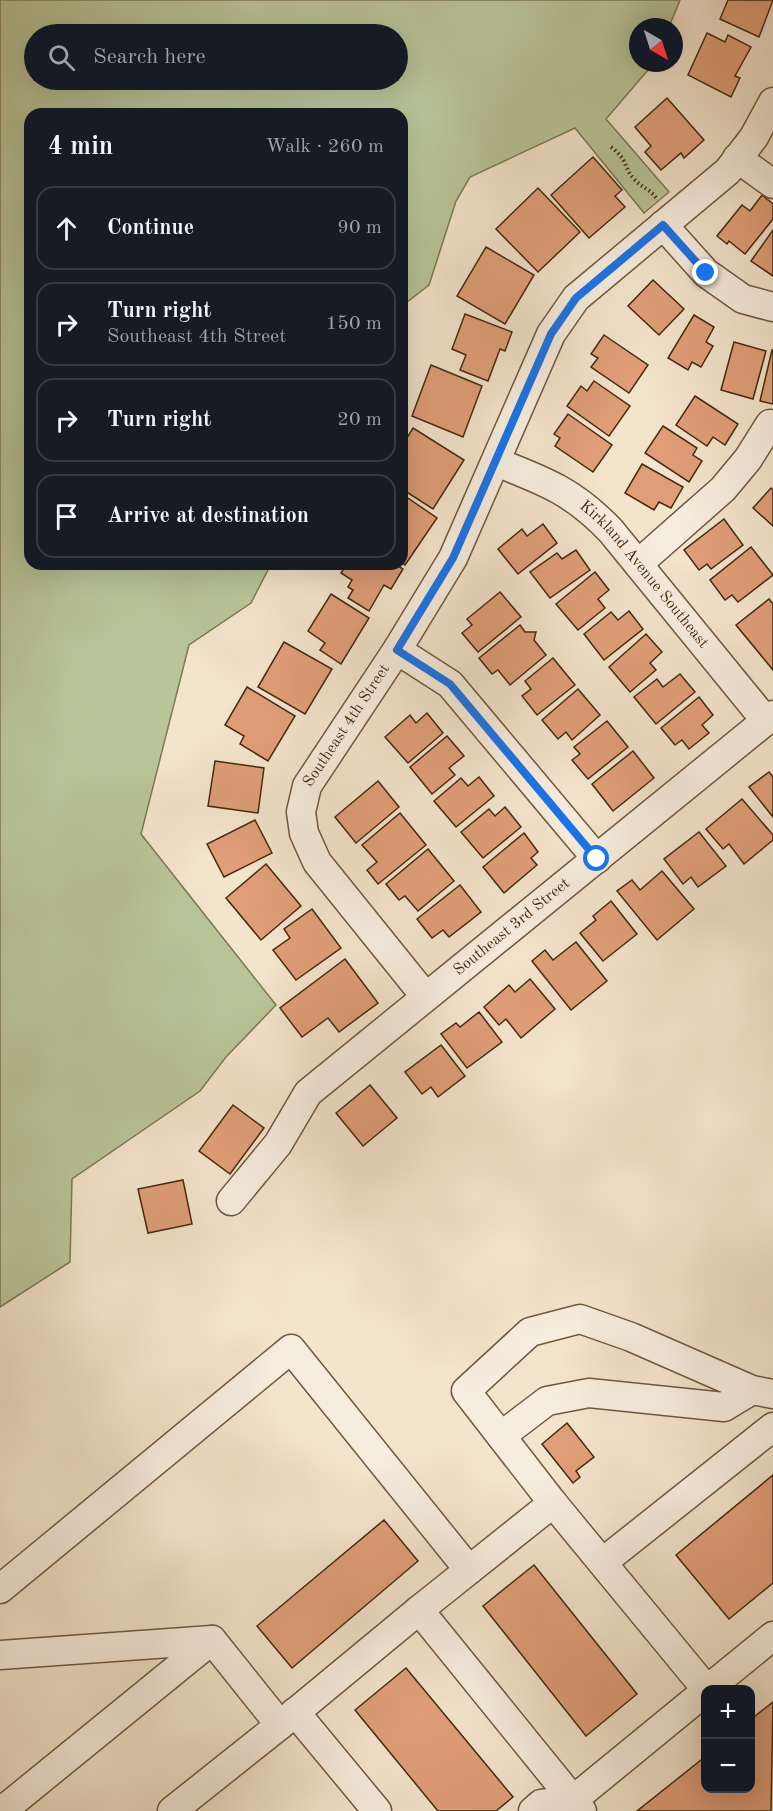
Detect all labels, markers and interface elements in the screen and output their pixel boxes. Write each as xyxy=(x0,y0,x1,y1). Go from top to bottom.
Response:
north arrow xyxy=(629,18,683,72)
search box xyxy=(24,24,408,90)
icon: search xyxy=(45,41,78,74)
text: Search here xyxy=(93,46,206,68)
text: 4 min xyxy=(48,134,113,160)
text: Walk · 260 m xyxy=(265,137,384,157)
icon: ahead xyxy=(50,212,83,245)
text: Continue xyxy=(107,217,194,239)
text: 90 m xyxy=(337,218,382,238)
route end xyxy=(692,259,718,285)
text: Turn right xyxy=(107,300,211,322)
icon: right xyxy=(50,308,83,341)
text: 150 m xyxy=(326,314,382,334)
text: Southeast 4th Street xyxy=(107,327,286,347)
icon: right xyxy=(50,404,83,437)
text: Turn right xyxy=(107,409,211,431)
text: 20 m xyxy=(337,410,382,430)
street label: Kirkland Avenue Southeast xyxy=(576,498,712,652)
icon: arrive xyxy=(50,500,83,533)
text: Arrive at destination xyxy=(107,505,309,527)
street label: Southeast 4th Street xyxy=(301,661,393,790)
route start xyxy=(583,845,609,871)
street label: Southeast 3rd Street xyxy=(451,875,573,979)
map controls xyxy=(701,1685,755,1793)
button: + xyxy=(701,1685,755,1739)
button: − xyxy=(701,1739,755,1793)

